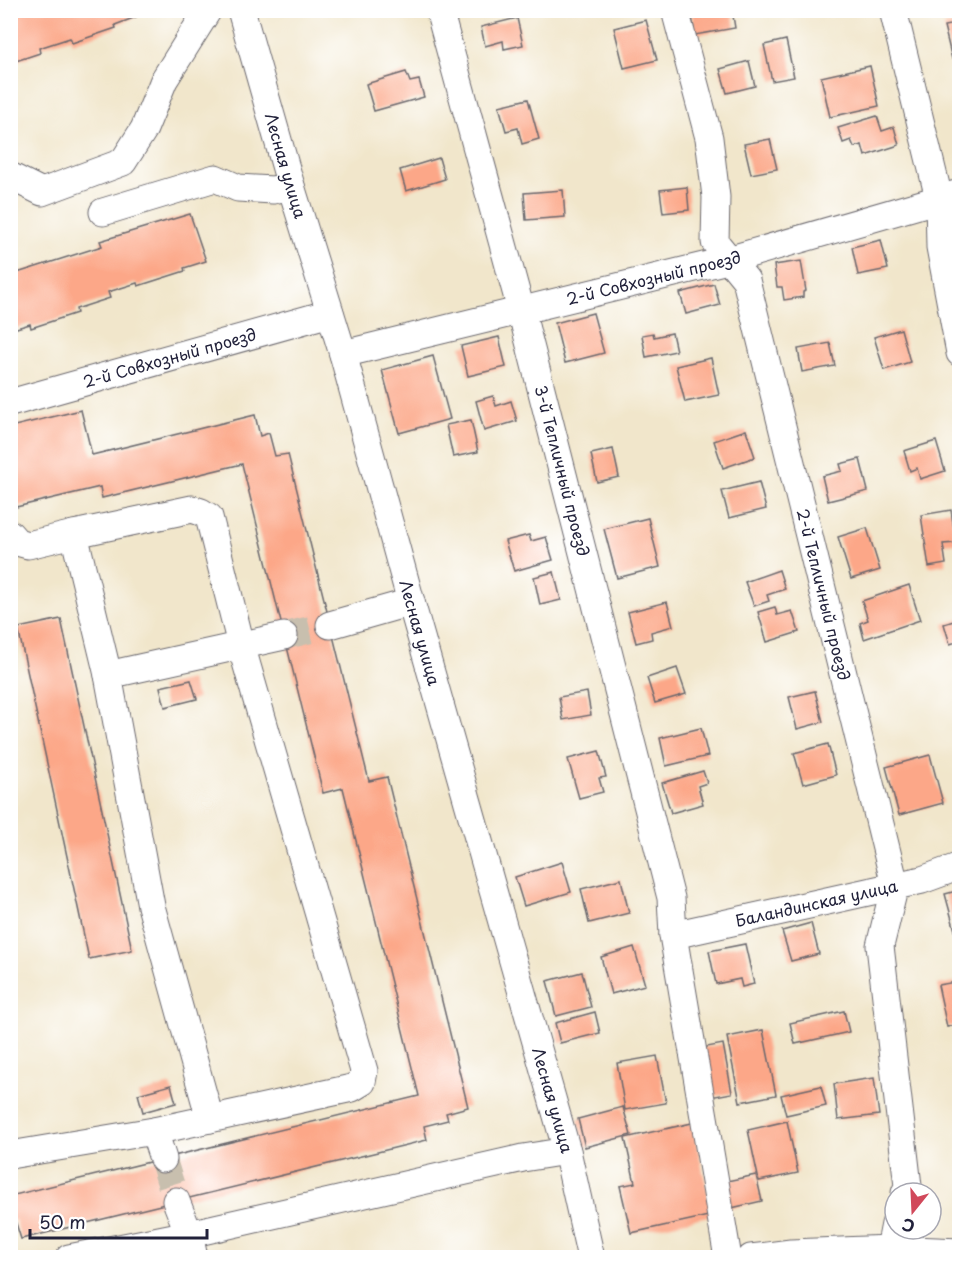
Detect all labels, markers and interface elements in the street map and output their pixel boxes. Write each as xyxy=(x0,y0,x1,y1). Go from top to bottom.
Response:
street label: Лесная улица xyxy=(260,110,313,221)
street label: 2-й Совхозный проезд xyxy=(564,244,744,310)
street label: 2-й Совхозный проезд xyxy=(80,321,259,393)
street label: 3-й Тепличный проезд xyxy=(530,383,596,559)
street label: 2-й Тепличный проезд xyxy=(792,506,857,683)
street label: Лесная улица xyxy=(394,577,447,688)
street label: Баландинская улица xyxy=(733,873,900,932)
street label: Лесная улица xyxy=(527,1044,580,1156)
north arrow xyxy=(883,1181,943,1241)
scale bar xyxy=(30,1202,207,1240)
text: 50 m xyxy=(39,1208,86,1235)
text: С xyxy=(899,1213,917,1239)

